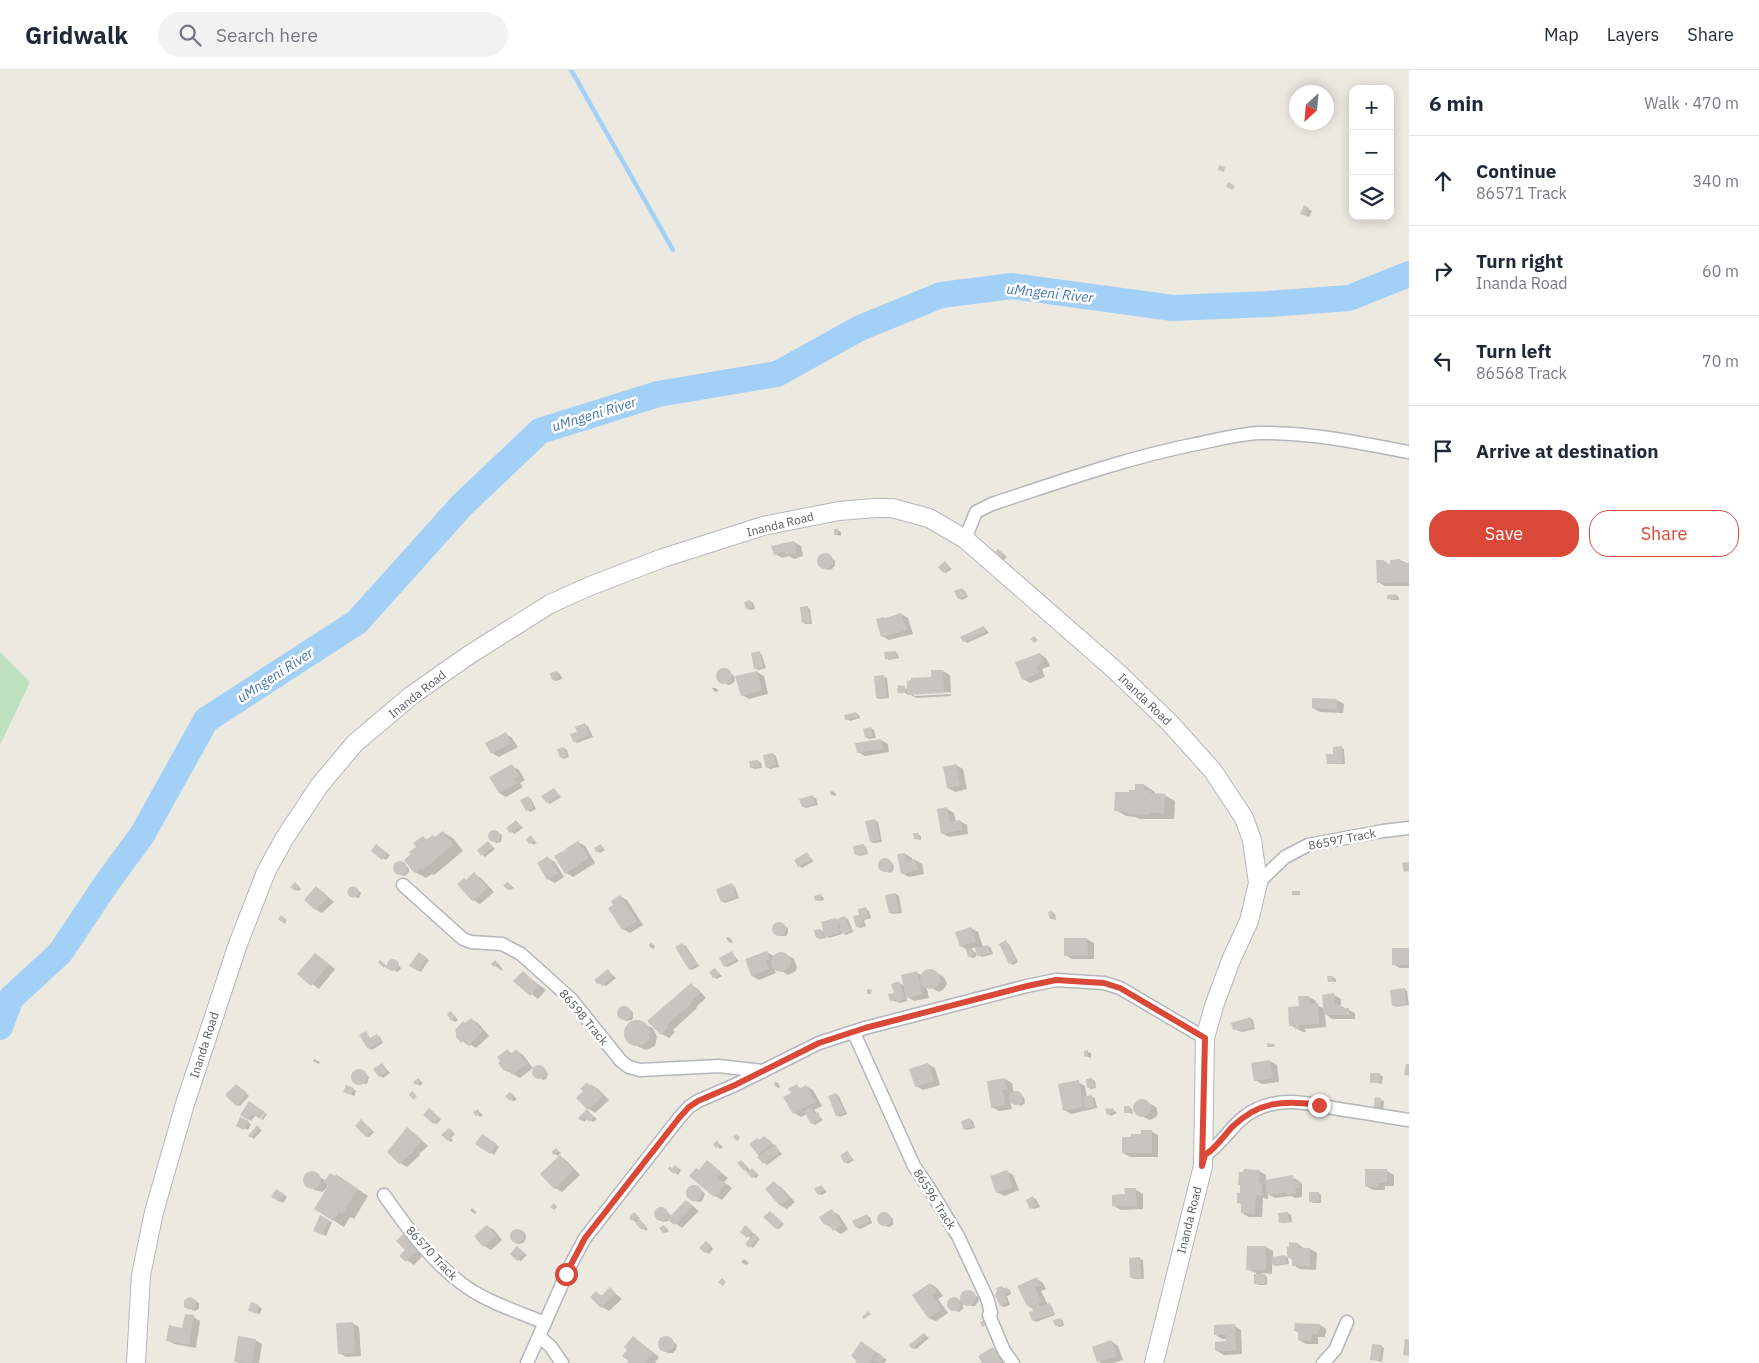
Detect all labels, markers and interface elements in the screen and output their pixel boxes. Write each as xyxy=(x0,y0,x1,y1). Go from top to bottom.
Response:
search box xyxy=(158,12,508,57)
text: Gridwalk xyxy=(25,19,128,51)
icon: search xyxy=(176,21,204,49)
text: Search here xyxy=(216,23,318,47)
text: Map xyxy=(1544,23,1579,46)
text: Layers xyxy=(1607,23,1659,46)
text: Share xyxy=(1687,23,1734,46)
north arrow xyxy=(1289,85,1334,130)
map controls xyxy=(1349,85,1394,220)
button: + xyxy=(1349,85,1394,130)
text: 6 min xyxy=(1429,89,1484,117)
text: Walk · 470 m xyxy=(1644,93,1739,113)
button: − xyxy=(1349,130,1394,175)
text: Continue xyxy=(1476,159,1556,183)
icon: ahead xyxy=(1429,167,1457,195)
text: 340 m xyxy=(1692,171,1739,191)
button: layers xyxy=(1349,175,1394,220)
text: 86571 Track xyxy=(1476,183,1567,203)
text: Turn right xyxy=(1476,249,1563,273)
icon: right xyxy=(1429,257,1457,285)
text: 60 m xyxy=(1702,261,1739,281)
text: Inanda Road xyxy=(1476,273,1568,293)
water label: uMngeni River xyxy=(1006,279,1095,307)
text: Turn left xyxy=(1476,339,1552,363)
icon: left xyxy=(1429,347,1457,375)
text: 70 m xyxy=(1702,351,1739,371)
text: 86568 Track xyxy=(1476,363,1567,383)
water label: uMngeni River xyxy=(550,392,639,435)
icon: arrive xyxy=(1429,437,1457,465)
text: Arrive at destination xyxy=(1476,439,1659,463)
street label: Inanda Road xyxy=(745,508,815,540)
button: Save xyxy=(1429,510,1579,557)
button: Share xyxy=(1589,510,1739,557)
water label: uMngeni River xyxy=(233,643,317,706)
street label: Inanda Road xyxy=(385,667,449,721)
street label: Inanda Road xyxy=(1115,670,1175,728)
street label: 86597 Track xyxy=(1307,825,1378,853)
street label: 86598 Track xyxy=(556,986,612,1048)
street label: Inanda Road xyxy=(186,1010,222,1080)
route end xyxy=(1308,1094,1331,1117)
street label: 86596 Track xyxy=(911,1166,960,1232)
street label: Inanda Road xyxy=(1173,1185,1205,1255)
street label: 86570 Track xyxy=(403,1223,461,1284)
route start xyxy=(555,1263,578,1286)

